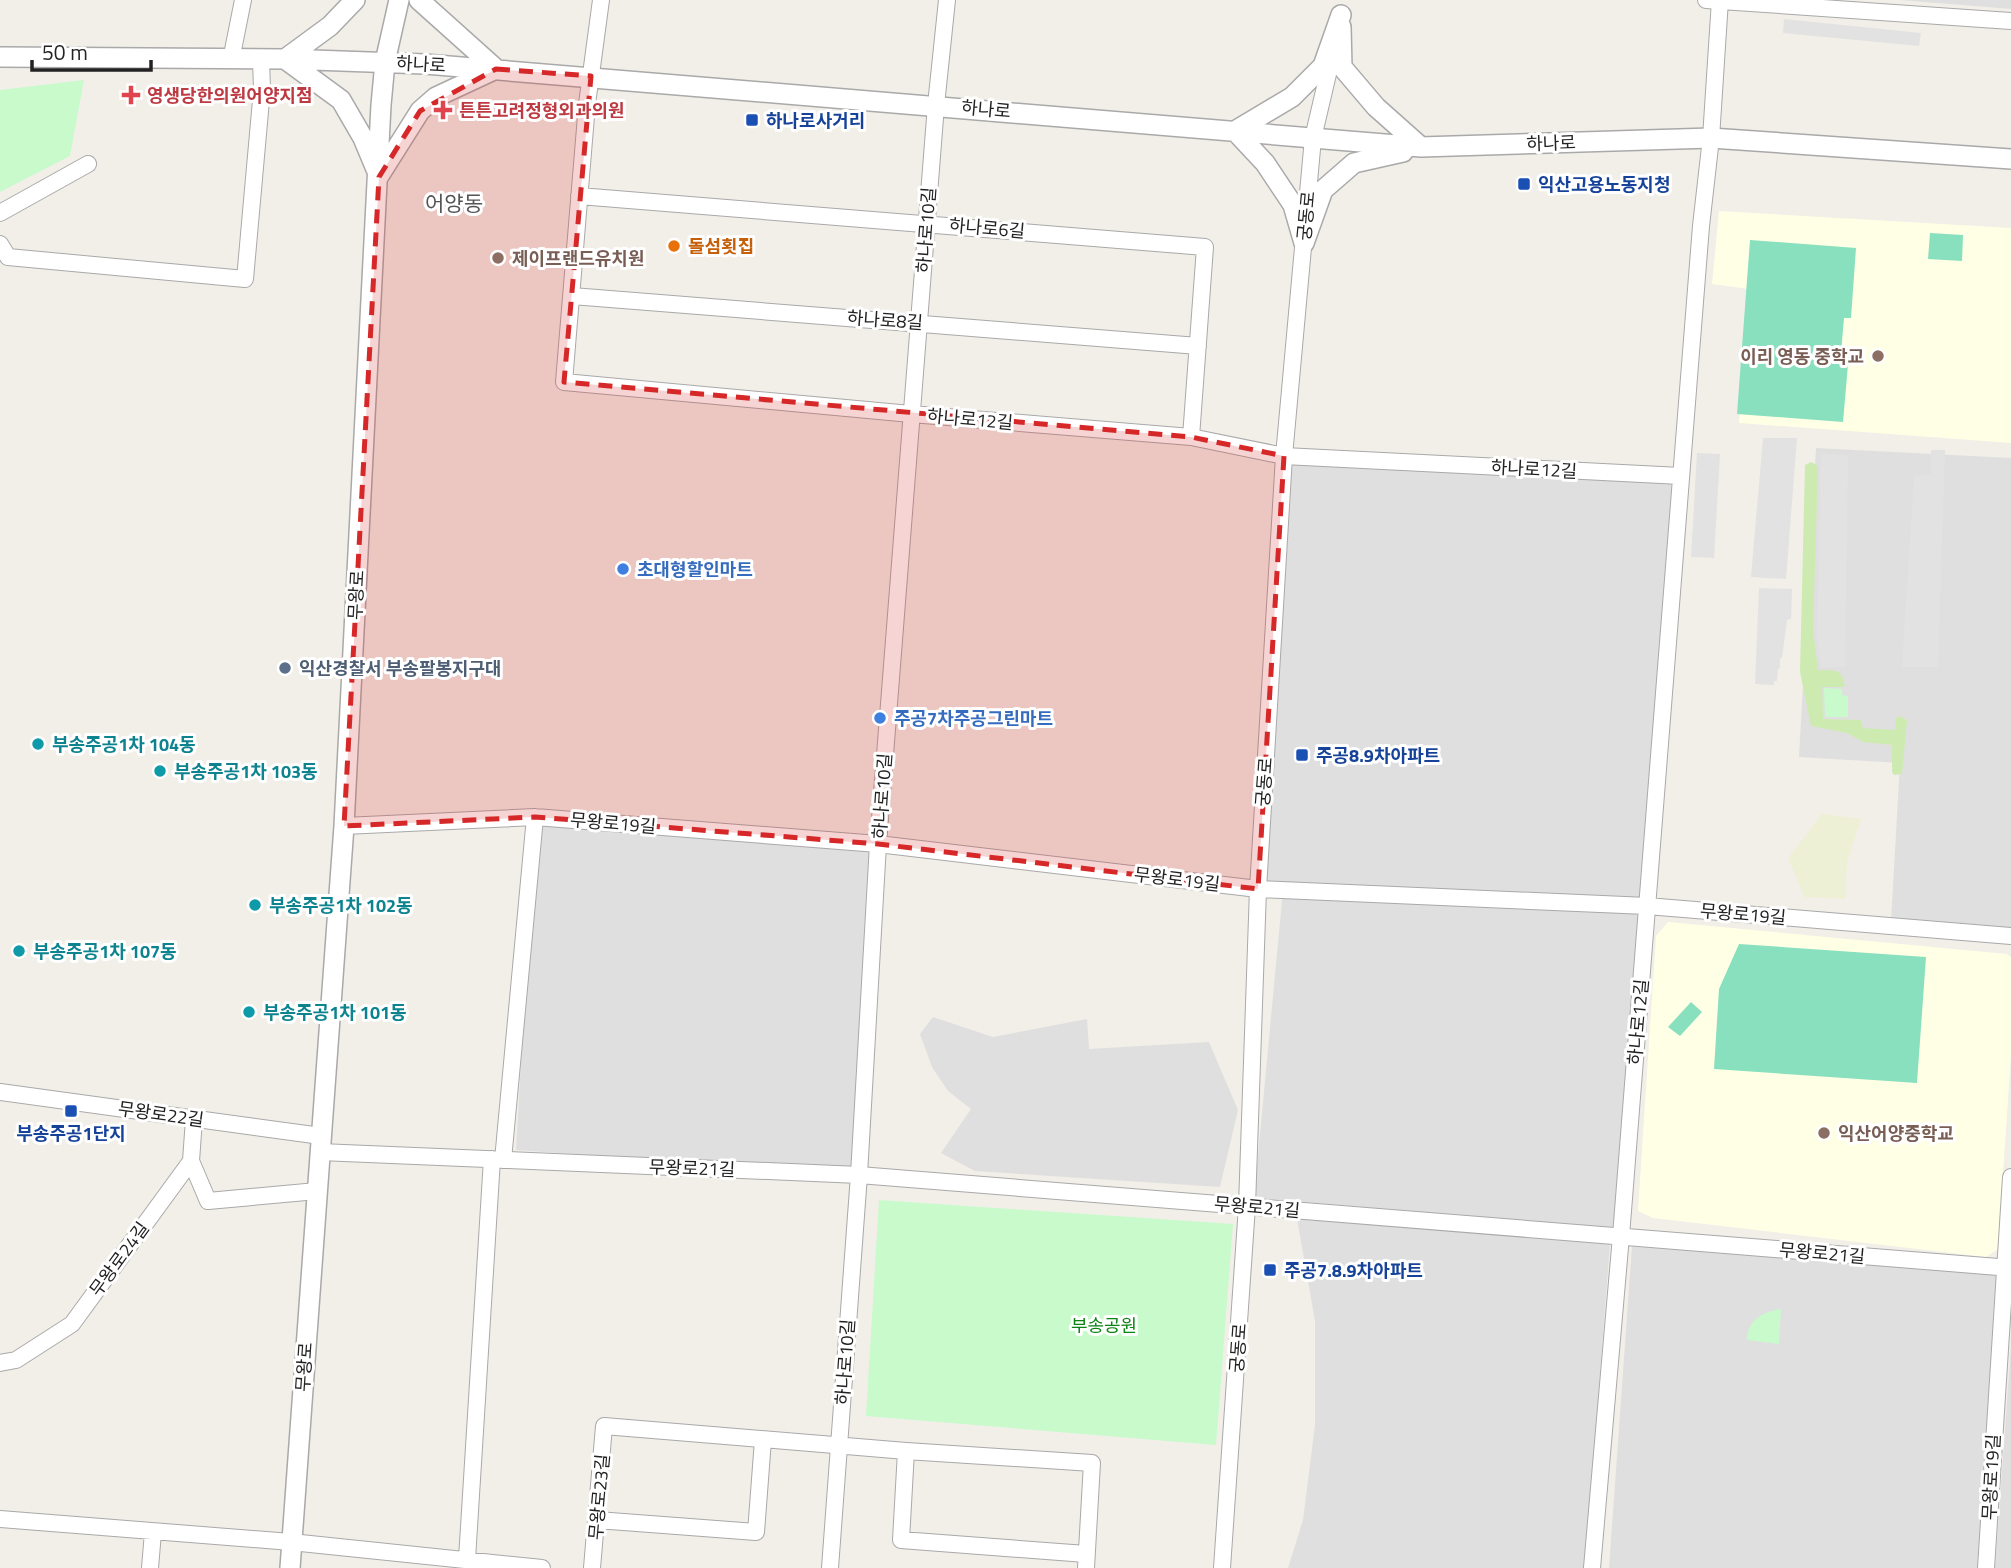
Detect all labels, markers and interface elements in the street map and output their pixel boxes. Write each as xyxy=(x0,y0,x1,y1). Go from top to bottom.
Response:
scale bar xyxy=(32,28,150,72)
text: 50 m xyxy=(42,36,88,68)
street label: 하나로 xyxy=(395,49,447,79)
place label: 영생당한의원어양지점 xyxy=(147,82,313,109)
marker: 영생당한의원어양지점 xyxy=(121,85,141,105)
street label: 하나로 xyxy=(960,93,1012,125)
place label: 튼튼고려정형외과의원 xyxy=(459,97,625,124)
marker: 튼튼고려정형외과의원 xyxy=(433,100,453,120)
place label: 하나로사거리 xyxy=(766,107,865,134)
marker: 하나로사거리 xyxy=(744,112,760,128)
street label: 하나로 xyxy=(1526,129,1576,157)
place label: 익산고용노동지청 xyxy=(1538,171,1670,198)
marker: 익산고용노동지청 xyxy=(1516,176,1532,192)
street label: 하나로10길 xyxy=(910,186,942,274)
district label: 어양동 xyxy=(425,187,483,219)
street label: 궁동로 xyxy=(1290,190,1322,242)
street label: 하나로6길 xyxy=(948,211,1026,245)
place label: 돌섬횟집 xyxy=(688,233,754,260)
marker: 돌섬횟집 xyxy=(666,238,682,254)
place label: 제이프랜드유치원 xyxy=(512,245,644,272)
marker: 제이프랜드유치원 xyxy=(490,250,506,266)
street label: 하나로8길 xyxy=(846,304,924,336)
place label: 이리 영동 중학교 xyxy=(1740,343,1864,370)
marker: 이리 영동 중학교 xyxy=(1870,348,1886,364)
street label: 하나로12길 xyxy=(926,402,1014,436)
street label: 하나로12길 xyxy=(1490,453,1578,485)
place label: 초대형할인마트 xyxy=(637,556,753,583)
marker: 초대형할인마트 xyxy=(615,561,631,577)
street label: 무왕로 xyxy=(341,569,371,621)
place label: 익산경찰서 부송팔봉지구대 xyxy=(299,655,502,682)
marker: 익산경찰서 부송팔봉지구대 xyxy=(277,660,293,676)
place label: 주공7차주공그린마트 xyxy=(894,705,1053,732)
marker: 주공7차주공그린마트 xyxy=(872,710,888,726)
place label: 부송주공1차 104동 xyxy=(52,731,196,758)
marker: 부송주공1차 104동 xyxy=(30,736,46,752)
place label: 주공8.9차아파트 xyxy=(1316,742,1440,769)
marker: 주공8.9차아파트 xyxy=(1294,747,1310,763)
street label: 하나로10길 xyxy=(866,752,898,840)
street label: 궁동로 xyxy=(1249,756,1279,808)
place label: 부송주공1차 103동 xyxy=(174,758,318,785)
marker: 부송주공1차 103동 xyxy=(152,763,168,779)
street label: 무왕로19길 xyxy=(569,806,657,840)
street label: 무왕로19길 xyxy=(1132,860,1222,898)
place label: 부송주공1차 102동 xyxy=(269,892,413,919)
marker: 부송주공1차 102동 xyxy=(247,897,263,913)
street label: 무왕로19길 xyxy=(1699,897,1787,931)
place label: 부송주공1차 107동 xyxy=(33,938,177,965)
marker: 부송주공1차 107동 xyxy=(11,943,27,959)
street label: 하나로12길 xyxy=(1621,978,1655,1066)
place label: 부송주공1차 101동 xyxy=(263,999,407,1026)
marker: 부송주공1차 101동 xyxy=(241,1004,257,1020)
street label: 무왕로22길 xyxy=(116,1095,206,1133)
marker: 부송주공1단지 xyxy=(63,1103,79,1119)
place label: 부송주공1단지 xyxy=(16,1120,126,1147)
place label: 익산어양중학교 xyxy=(1838,1120,1954,1147)
marker: 익산어양중학교 xyxy=(1816,1125,1832,1141)
street label: 무왕로21길 xyxy=(648,1153,736,1183)
street label: 무왕로21길 xyxy=(1213,1190,1301,1224)
street label: 무왕로24길 xyxy=(83,1216,155,1302)
street label: 무왕로21길 xyxy=(1778,1236,1866,1270)
place label: 주공7.8.9차아파트 xyxy=(1284,1257,1423,1284)
marker: 주공7.8.9차아파트 xyxy=(1262,1262,1278,1278)
park label: 부송공원 xyxy=(1071,1312,1137,1339)
street label: 하나로10길 xyxy=(829,1318,861,1406)
street label: 궁동로 xyxy=(1223,1322,1253,1374)
street label: 무왕로 xyxy=(289,1341,319,1393)
street label: 무왕로19길 xyxy=(1975,1433,2007,1521)
street label: 무왕로23길 xyxy=(582,1453,616,1541)

